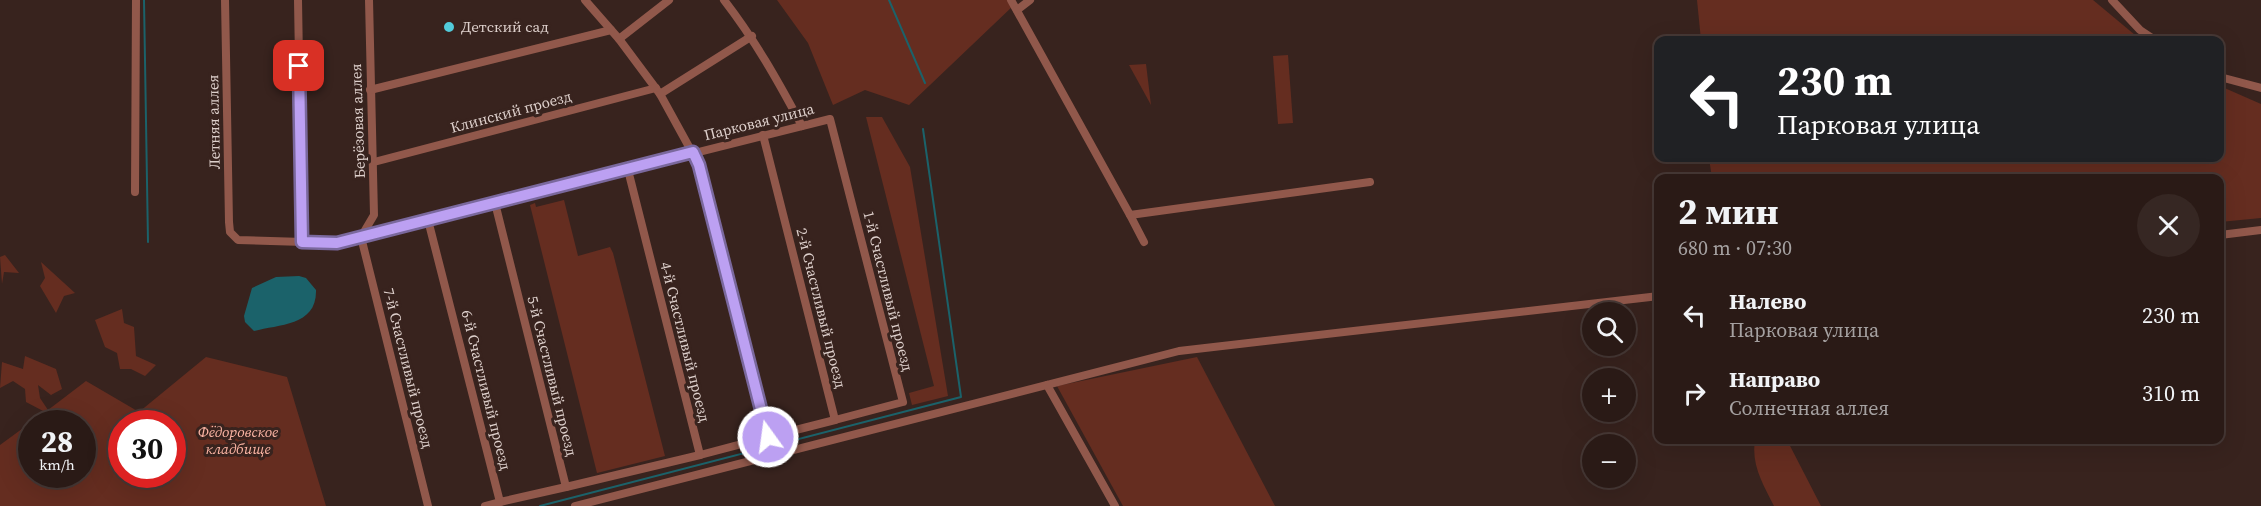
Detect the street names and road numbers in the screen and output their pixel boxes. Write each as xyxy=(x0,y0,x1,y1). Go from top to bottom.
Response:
street label: Берёзовая аллея xyxy=(345,63,370,179)
street label: Летняя аллея xyxy=(202,74,225,170)
street label: Клинский проезд xyxy=(448,85,574,138)
street label: Парковая улица xyxy=(702,98,816,145)
street label: 1-й Счастливый проезд xyxy=(858,209,919,374)
street label: 2-й Счастливый проезд xyxy=(791,226,852,391)
street label: 4-й Счастливый проезд xyxy=(655,260,716,425)
street label: 7-й Счастливый проезд xyxy=(378,286,439,451)
street label: 5-й Счастливый проезд xyxy=(522,294,583,459)
street label: 6-й Счастливый проезд xyxy=(456,308,517,473)

